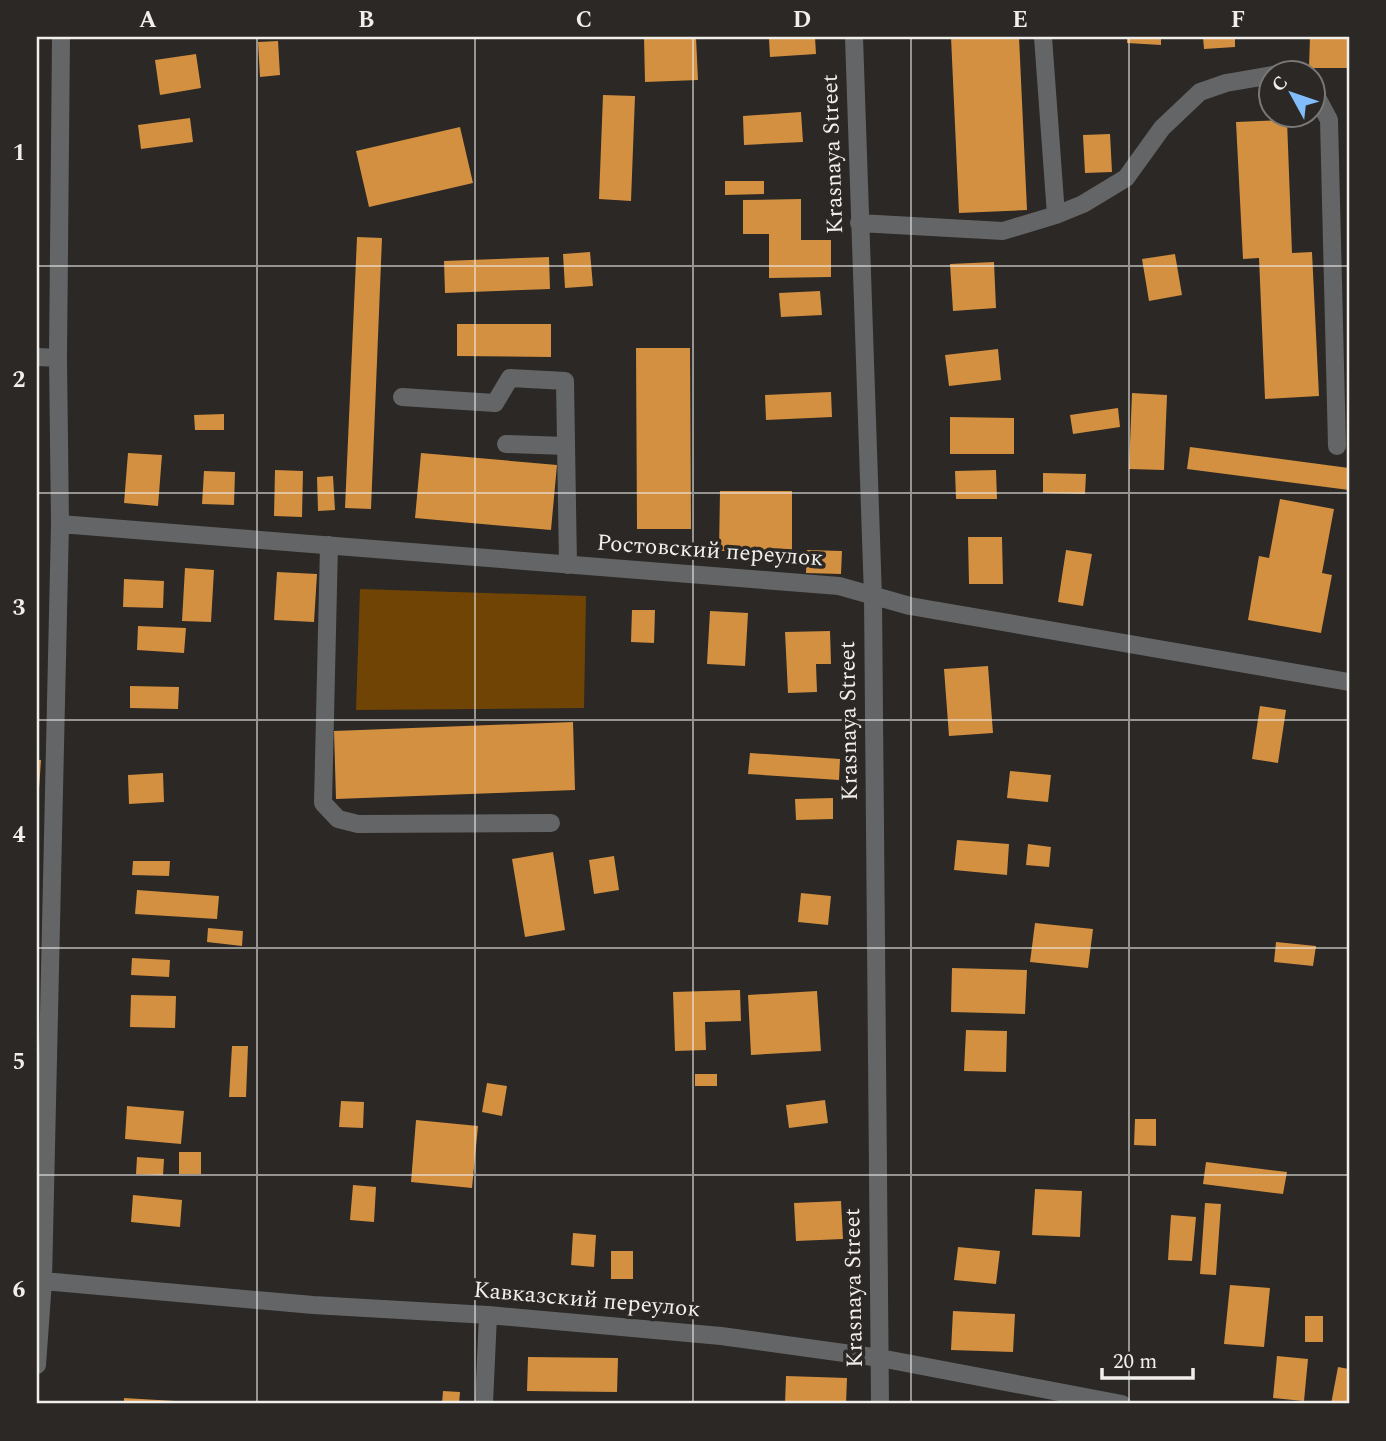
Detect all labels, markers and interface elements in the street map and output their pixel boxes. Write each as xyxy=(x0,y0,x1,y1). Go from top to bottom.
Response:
text: A xyxy=(139,3,157,38)
text: B xyxy=(358,3,374,38)
text: C xyxy=(576,3,592,38)
text: D xyxy=(793,3,811,38)
text: E xyxy=(1012,3,1028,38)
text: F xyxy=(1231,3,1245,38)
north arrow xyxy=(1256,60,1326,130)
text: С xyxy=(1265,70,1296,99)
street label: Krasnaya Street xyxy=(813,74,853,234)
text: 1 xyxy=(13,136,25,171)
text: 2 xyxy=(13,363,26,398)
street label: Ростовский переулок xyxy=(596,526,825,576)
text: 3 xyxy=(13,591,26,626)
street label: Krasnaya Street xyxy=(830,641,868,801)
text: 4 xyxy=(13,818,26,853)
text: 5 xyxy=(13,1045,25,1080)
street label: Krasnaya Street xyxy=(835,1208,873,1368)
text: 6 xyxy=(13,1273,26,1308)
street label: Кавказский переулок xyxy=(472,1273,702,1327)
scale bar xyxy=(1102,1336,1194,1380)
text: 20 m xyxy=(1113,1346,1157,1378)

